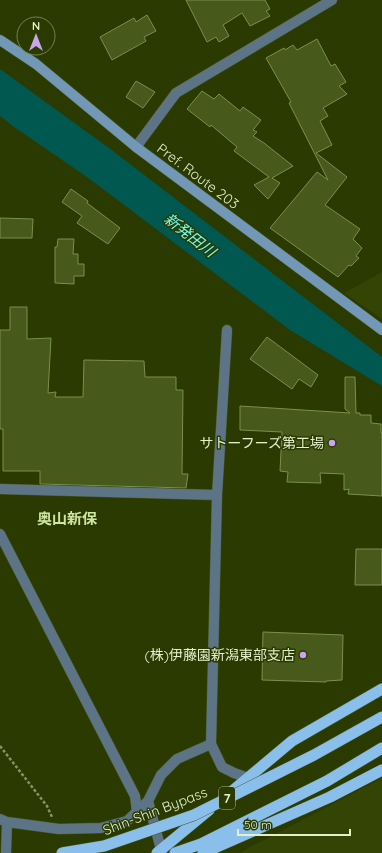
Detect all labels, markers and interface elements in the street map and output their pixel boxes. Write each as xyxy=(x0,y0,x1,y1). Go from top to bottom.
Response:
north arrow xyxy=(16,16,56,56)
text: N xyxy=(32,19,40,33)
street label: Pref. Route 203 xyxy=(153,139,243,213)
water label: 新発田川 xyxy=(161,209,221,262)
place label: サトーフーズ第工場 xyxy=(200,434,324,452)
marker: サトーフーズ第工場 xyxy=(327,438,337,448)
district label: 奥山新保 xyxy=(37,509,98,528)
place label: (株)伊藤園新潟東部支店 xyxy=(145,646,295,664)
marker: (株)伊藤園新潟東部支店 xyxy=(298,650,308,660)
street label: Shin-Shin Bypass xyxy=(100,783,210,839)
road number: 7 xyxy=(219,787,235,809)
scale bar xyxy=(238,811,350,837)
text: 50 m xyxy=(244,817,272,832)

